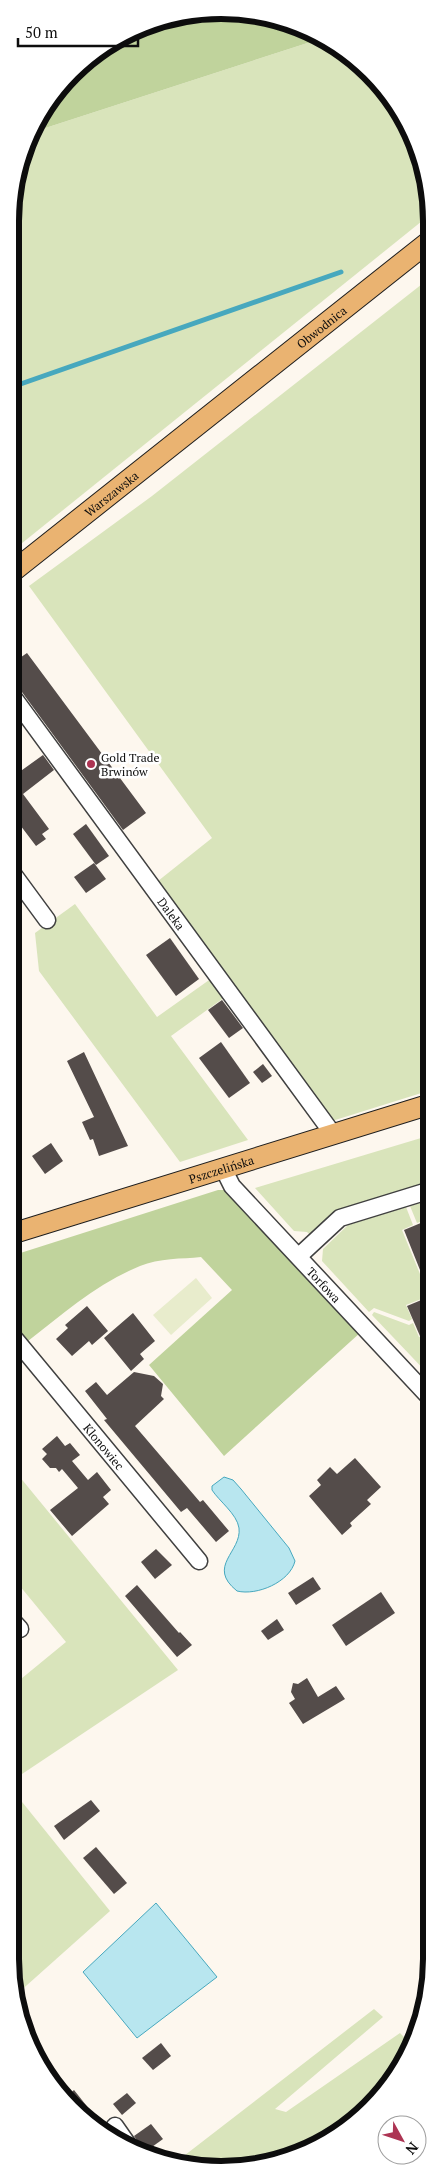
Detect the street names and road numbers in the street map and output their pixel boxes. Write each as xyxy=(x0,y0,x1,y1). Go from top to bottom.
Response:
street label: Obwodnica xyxy=(293,302,349,351)
street label: Warszawska xyxy=(81,468,141,519)
street label: Daleka xyxy=(155,894,188,933)
street label: Pszczelińska xyxy=(187,1152,255,1186)
street label: Torfowa xyxy=(304,1264,344,1305)
street label: Klonowiec xyxy=(81,1420,128,1473)

